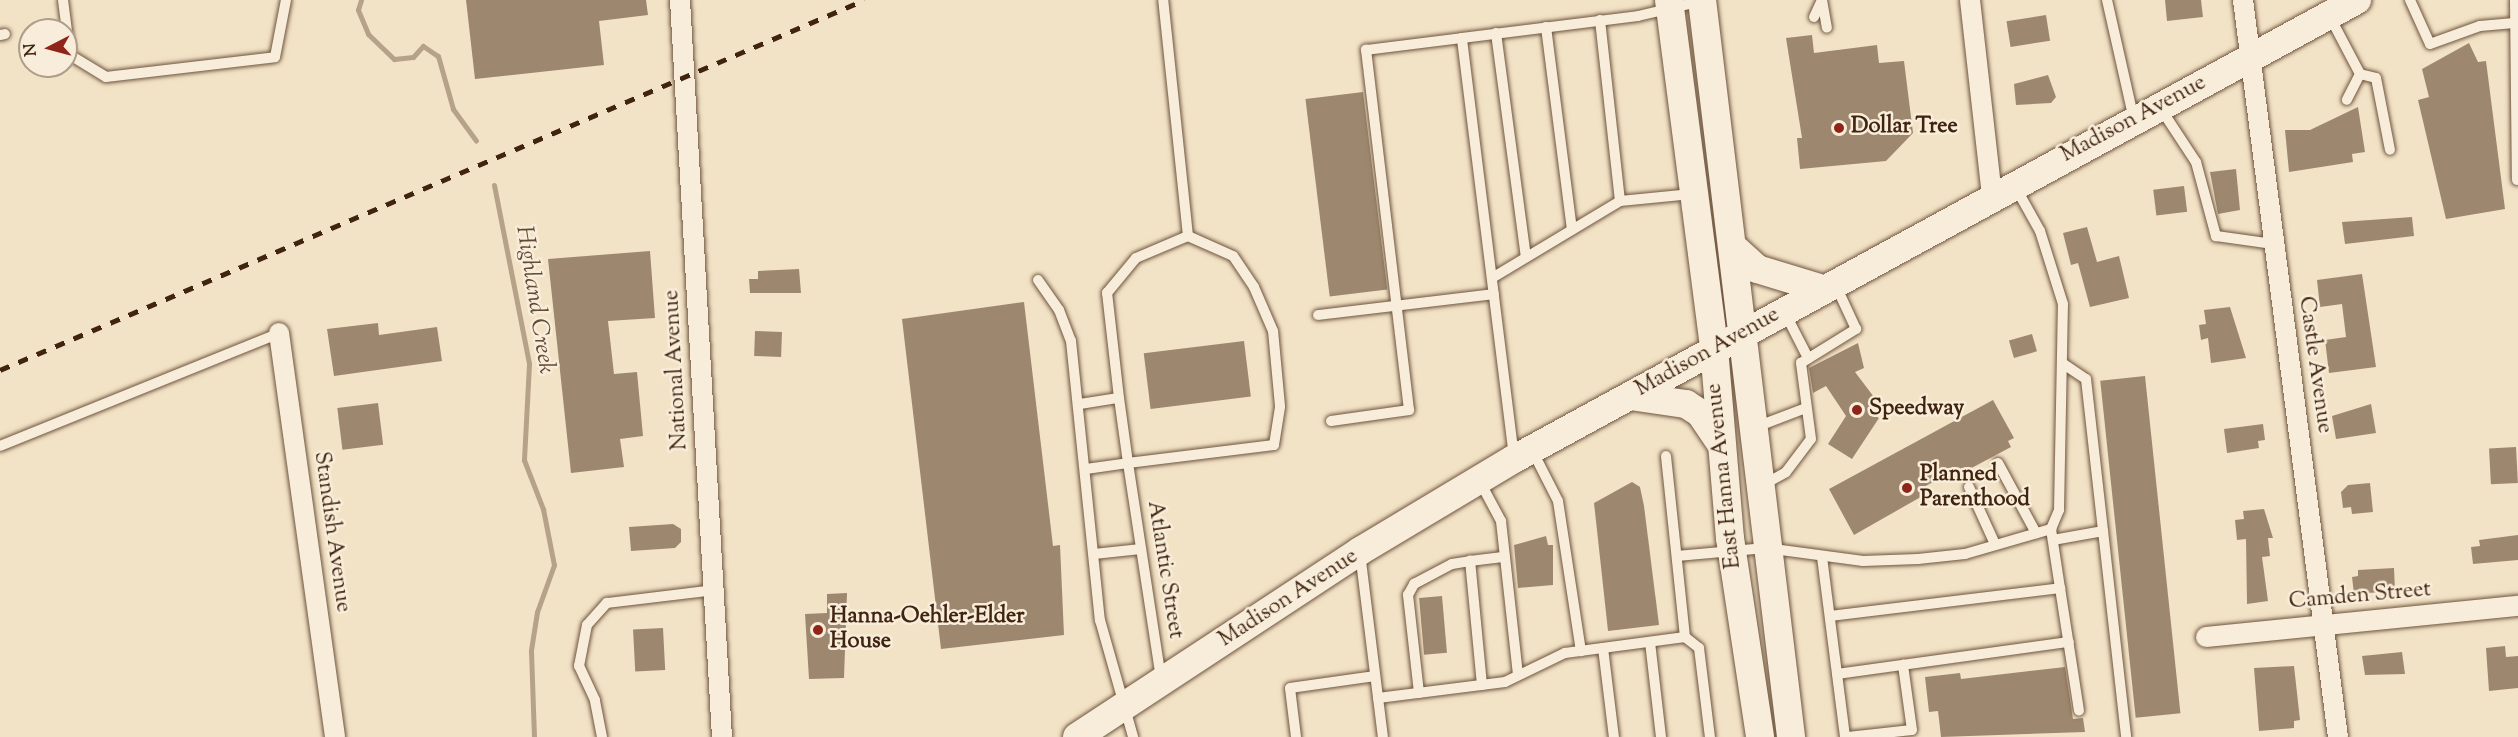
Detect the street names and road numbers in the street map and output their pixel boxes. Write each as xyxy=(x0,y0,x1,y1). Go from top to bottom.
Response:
street label: Madison Avenue xyxy=(2057,71,2211,169)
street label: National Avenue xyxy=(660,289,694,451)
street label: Castle Avenue xyxy=(2291,295,2337,435)
street label: Madison Avenue xyxy=(1631,303,1785,403)
street label: East Hanna Avenue xyxy=(1702,382,1748,570)
street label: Standish Avenue xyxy=(307,450,355,614)
street label: Atlantic Street xyxy=(1140,499,1188,641)
street label: Madison Avenue xyxy=(1214,544,1364,654)
street label: Camden Street xyxy=(2288,578,2432,616)

